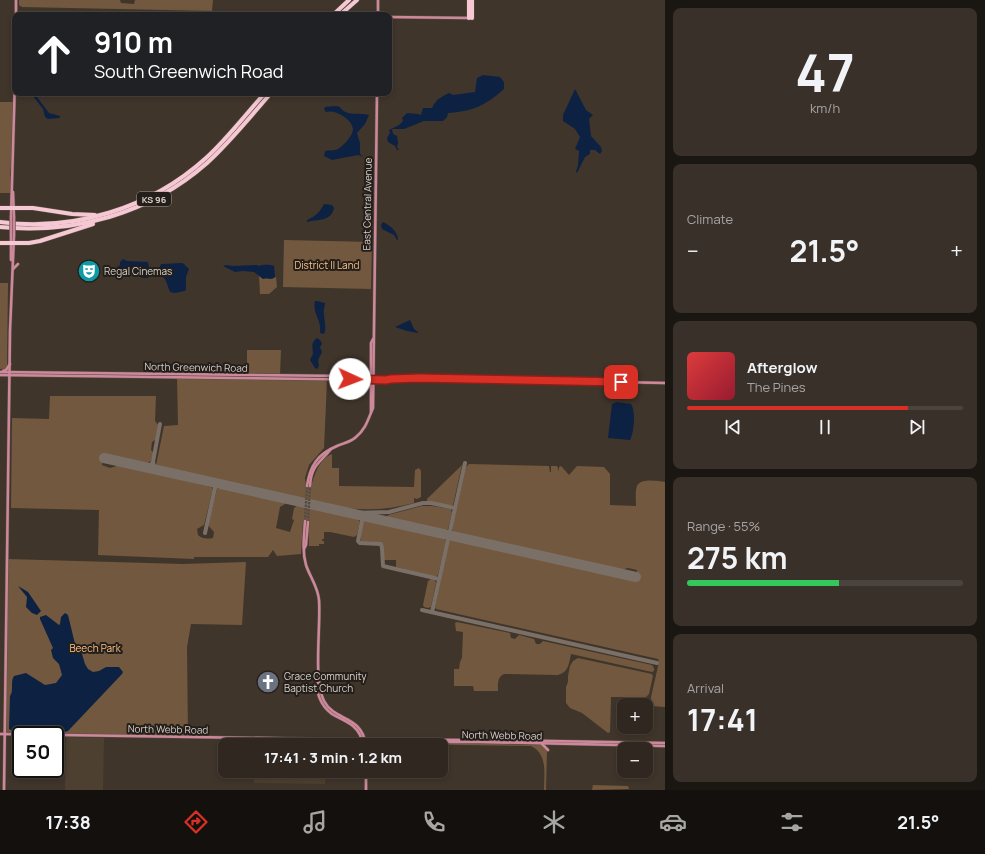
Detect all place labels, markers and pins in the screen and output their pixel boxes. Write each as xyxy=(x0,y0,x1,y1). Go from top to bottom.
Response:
theatre icon: Regal Cinemas xyxy=(76,258,102,284)
place label: Regal Cinemas xyxy=(104,264,172,278)
pin xyxy=(604,365,638,399)
church icon: Grace Community Baptist Church xyxy=(255,669,281,695)
place label: Grace Community Baptist Church xyxy=(284,669,367,695)

